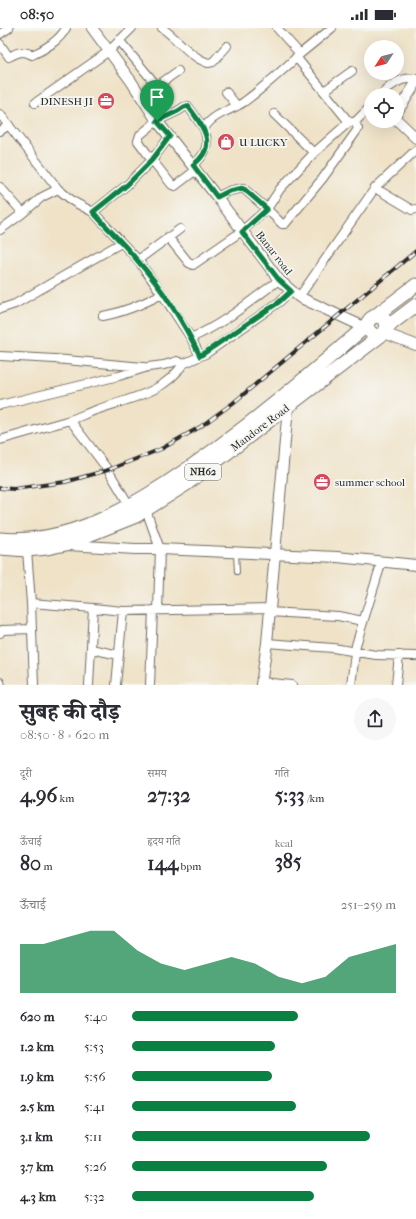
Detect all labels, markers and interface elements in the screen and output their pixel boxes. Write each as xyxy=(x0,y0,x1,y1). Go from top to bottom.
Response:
text: 08:50 xyxy=(20,5,54,23)
north arrow xyxy=(364,40,404,80)
map controls xyxy=(364,40,404,128)
pin xyxy=(140,80,174,121)
icon: arrive xyxy=(146,86,168,108)
button: locate xyxy=(364,88,404,128)
office icon: DINESH JI xyxy=(96,91,116,111)
place label: DINESH JI xyxy=(40,95,94,108)
shop icon: U LUCKY xyxy=(216,132,236,152)
place label: U LUCKY xyxy=(239,136,288,149)
street label: Banar road xyxy=(253,229,296,278)
street label: Mandore Road xyxy=(228,401,293,454)
road number: NH62 xyxy=(185,464,221,480)
office icon: summer school xyxy=(312,472,332,492)
place label: summer school xyxy=(335,476,405,489)
button: share xyxy=(354,698,396,740)
text: सुबह की दौड़ xyxy=(20,699,120,725)
text: 08:50 · 8 × 620 m xyxy=(20,727,109,742)
text: दूरी xyxy=(20,767,32,780)
text: समय xyxy=(147,767,167,780)
text: गति xyxy=(275,767,289,780)
text: 4.96 xyxy=(20,784,57,807)
text: 27:32 xyxy=(147,784,191,807)
text: 5:33 xyxy=(275,784,305,807)
text: km xyxy=(57,792,74,805)
text: /km xyxy=(305,792,324,805)
text: ऊँचाई xyxy=(20,835,42,848)
text: हृदय गति xyxy=(147,835,181,848)
text: kcal xyxy=(275,837,293,850)
text: 385 xyxy=(275,850,302,873)
text: 80 xyxy=(20,852,41,875)
text: 144 xyxy=(147,852,178,875)
text: m xyxy=(41,860,53,873)
text: bpm xyxy=(178,860,201,873)
text: ऊँचाई xyxy=(20,897,46,912)
text: 251–259 m xyxy=(341,897,396,912)
text: 620 m xyxy=(20,1009,55,1024)
text: 5:40 xyxy=(84,1009,108,1024)
text: 1.2 km xyxy=(20,1039,54,1054)
text: 5:53 xyxy=(84,1039,104,1054)
text: 1.9 km xyxy=(20,1069,54,1084)
text: 5:56 xyxy=(84,1069,105,1084)
text: 2.5 km xyxy=(20,1099,55,1114)
text: 5:41 xyxy=(84,1099,105,1114)
text: 3.1 km xyxy=(20,1129,53,1144)
text: 5:11 xyxy=(84,1129,102,1144)
text: 3.7 km xyxy=(20,1159,54,1174)
text: 5:26 xyxy=(84,1159,107,1174)
text: 4.3 km xyxy=(20,1189,56,1204)
text: 5:32 xyxy=(84,1189,105,1204)

